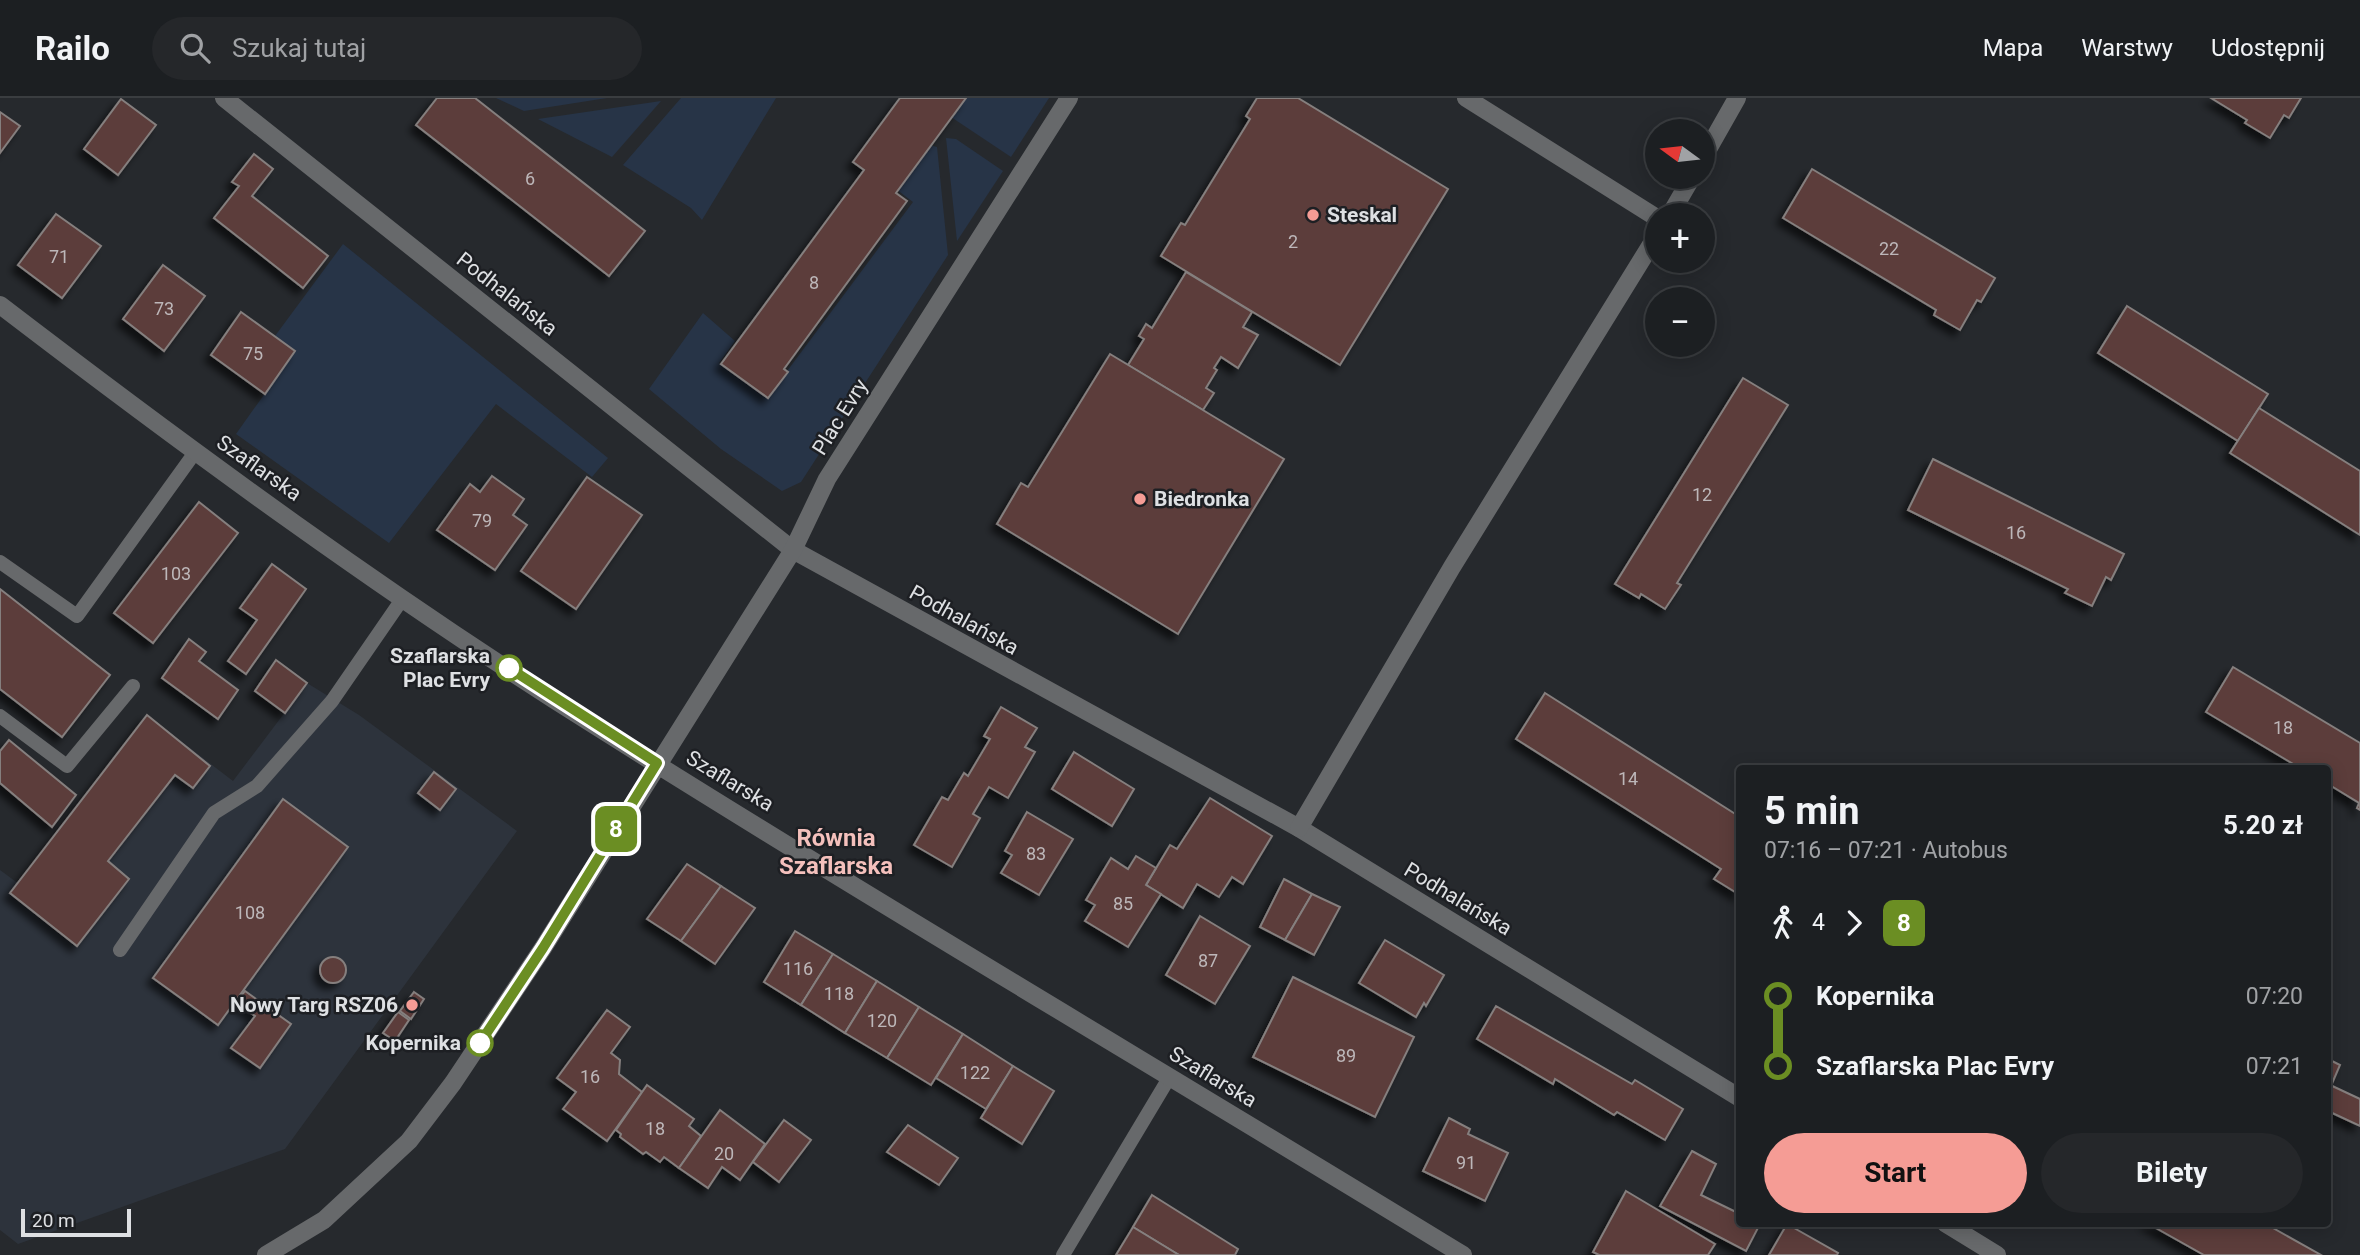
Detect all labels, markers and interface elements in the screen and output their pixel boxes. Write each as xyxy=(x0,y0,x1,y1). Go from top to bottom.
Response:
search box xyxy=(152,17,642,80)
text: Railo xyxy=(35,29,110,68)
icon: search xyxy=(176,29,214,67)
text: Szukaj tutaj xyxy=(232,33,366,63)
text: Mapa xyxy=(1983,34,2043,62)
text: Warstwy xyxy=(2081,34,2173,62)
text: Udostępnij xyxy=(2211,34,2325,62)
north arrow xyxy=(1645,119,1715,189)
map controls xyxy=(1645,119,1715,357)
house number: 6 xyxy=(525,168,535,189)
place label: Steskal xyxy=(1327,203,1397,227)
button: + xyxy=(1645,203,1715,273)
marker: Steskal xyxy=(1305,207,1321,223)
house number: 2 xyxy=(1288,231,1298,252)
house number: 22 xyxy=(1879,238,1899,259)
house number: 71 xyxy=(49,246,69,267)
street label: Podhalańska xyxy=(452,247,562,341)
house number: 8 xyxy=(809,272,819,293)
button: − xyxy=(1645,287,1715,357)
house number: 73 xyxy=(154,298,174,319)
house number: 75 xyxy=(243,343,263,364)
street label: Plac Evry xyxy=(807,375,873,459)
street label: Szaflarska xyxy=(212,430,306,506)
house number: 12 xyxy=(1692,484,1712,505)
place label: Biedronka xyxy=(1154,487,1250,511)
marker: Biedronka xyxy=(1132,491,1148,507)
house number: 79 xyxy=(472,510,492,531)
house number: 16 xyxy=(2006,522,2026,543)
house number: 103 xyxy=(161,563,191,584)
street label: Podhalańska xyxy=(905,580,1023,660)
place label: Szaflarska Plac Evry xyxy=(390,644,490,692)
marker: Szaflarska Plac Evry xyxy=(496,655,522,681)
house number: 18 xyxy=(2273,717,2293,738)
street label: Szaflarska xyxy=(682,746,778,816)
house number: 14 xyxy=(1618,768,1638,789)
text: 5 min xyxy=(1764,789,1860,833)
line badge: 8 xyxy=(593,806,639,852)
text: 5.20 zł xyxy=(2223,810,2303,840)
text: 8 xyxy=(609,815,623,843)
district label: Równia Szaflarska xyxy=(779,824,893,880)
text: 07:16 – 07:21 · Autobus xyxy=(1764,837,2008,864)
house number: 83 xyxy=(1026,843,1046,864)
street label: Podhalańska xyxy=(1400,858,1516,940)
house number: 85 xyxy=(1113,893,1133,914)
house number: 108 xyxy=(235,902,265,923)
icon: walk xyxy=(1764,904,1802,942)
icon: forward xyxy=(1835,904,1873,942)
text: 4 xyxy=(1812,909,1825,936)
text: 8 xyxy=(1897,909,1911,937)
house number: 87 xyxy=(1198,950,1218,971)
house number: 116 xyxy=(783,958,813,979)
text: Kopernika xyxy=(1816,981,1934,1011)
house number: 118 xyxy=(824,983,854,1004)
text: 07:20 xyxy=(2246,983,2303,1010)
place label: Nowy Targ RSZ06 xyxy=(230,993,398,1017)
marker: Nowy Targ RSZ06 xyxy=(404,997,420,1013)
house number: 120 xyxy=(867,1010,897,1031)
marker: Kopernika xyxy=(467,1030,493,1056)
place label: Kopernika xyxy=(365,1031,461,1055)
street label: Szaflarska xyxy=(1165,1042,1261,1112)
house number: 89 xyxy=(1336,1045,1356,1066)
text: Szaflarska Plac Evry xyxy=(1816,1051,2054,1081)
text: 07:21 xyxy=(2246,1053,2303,1080)
house number: 122 xyxy=(960,1062,990,1083)
house number: 16 xyxy=(580,1066,600,1087)
house number: 18 xyxy=(645,1118,665,1139)
button: Start xyxy=(1764,1133,2027,1213)
button: Bilety xyxy=(2041,1133,2303,1213)
house number: 20 xyxy=(714,1143,734,1164)
house number: 91 xyxy=(1456,1152,1476,1173)
scale bar xyxy=(21,1206,131,1238)
text: 20 m xyxy=(32,1209,75,1232)

